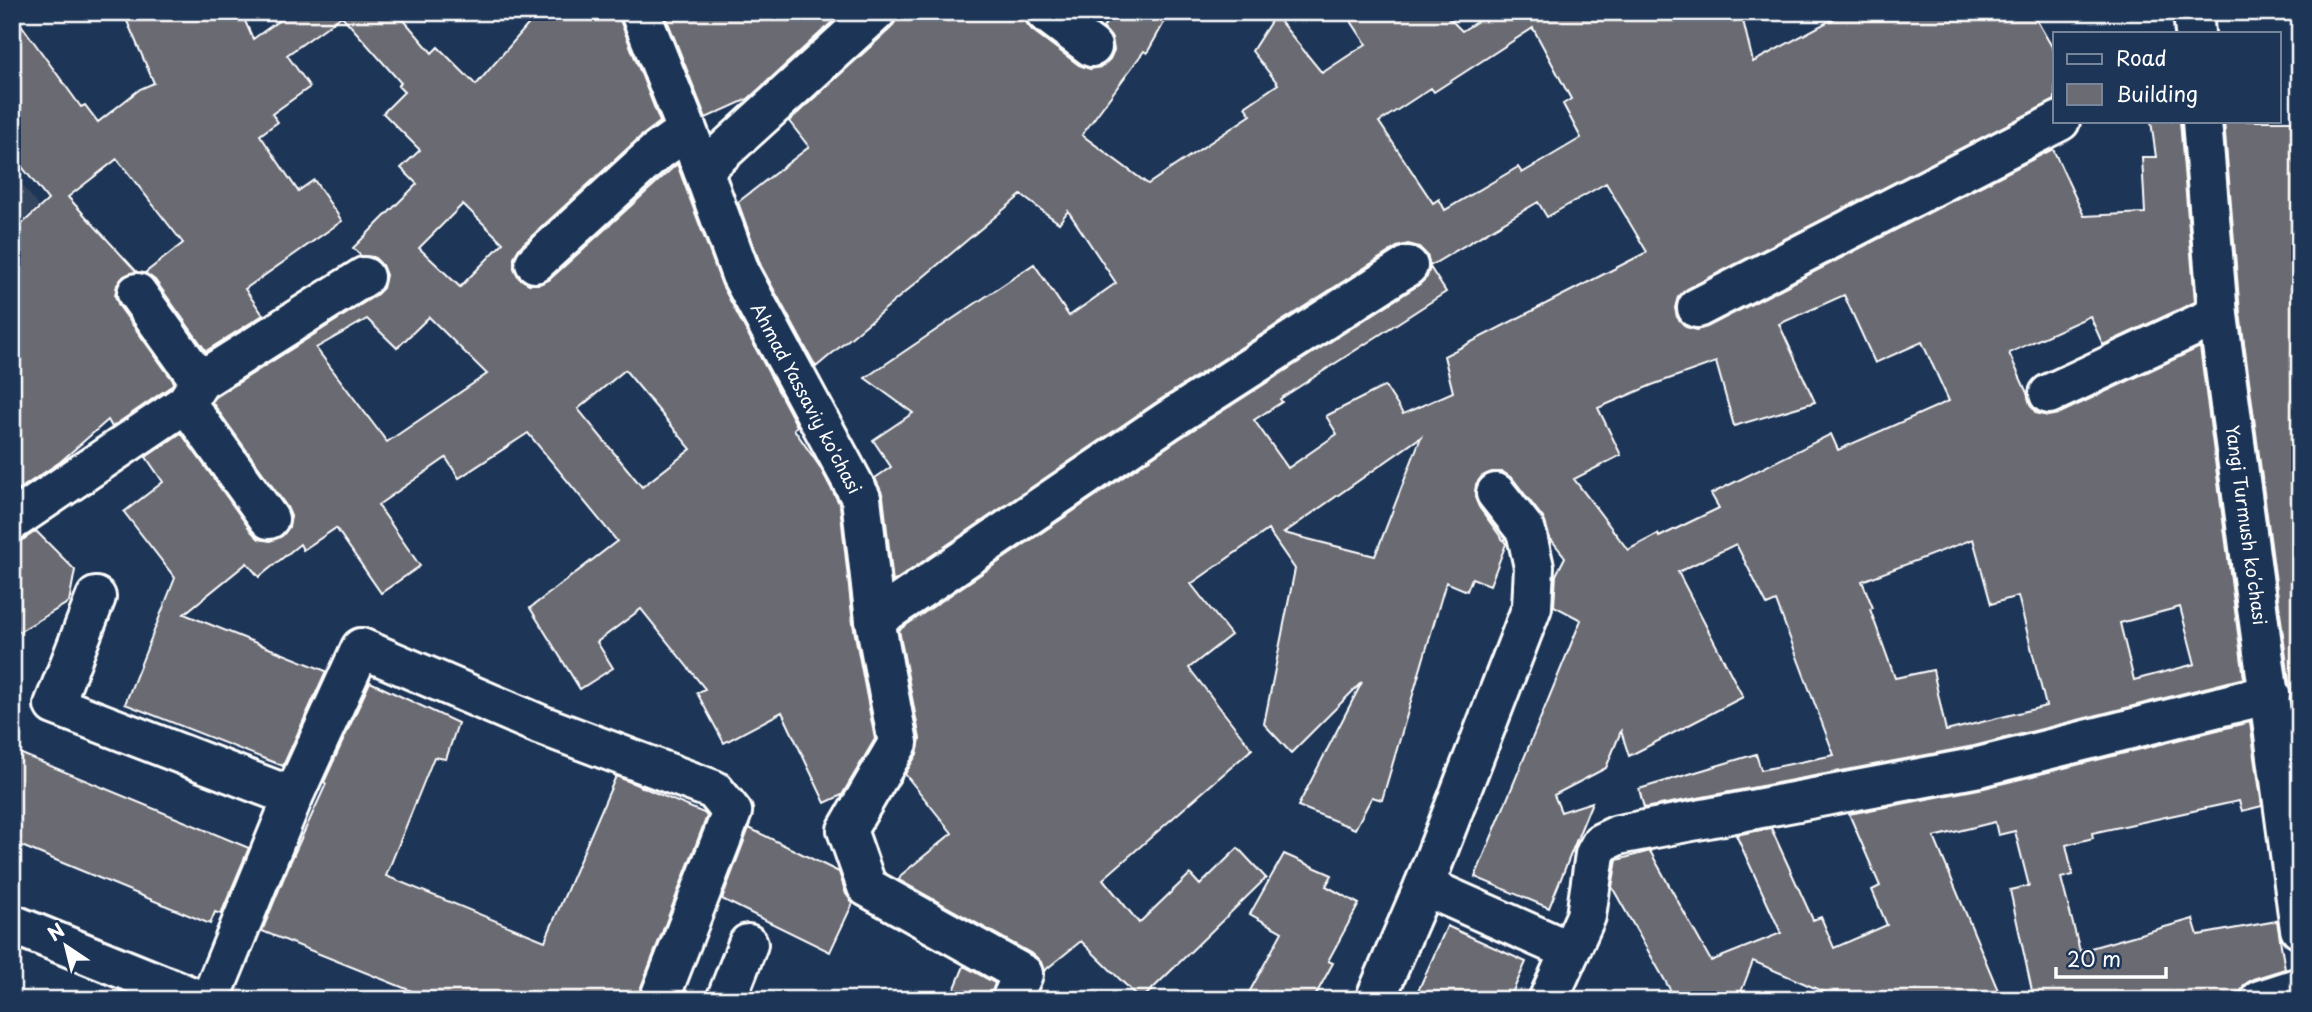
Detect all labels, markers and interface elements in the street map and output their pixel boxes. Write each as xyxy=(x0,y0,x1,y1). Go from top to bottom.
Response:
legend xyxy=(2053,32,2280,122)
text: Road xyxy=(2116,41,2167,73)
text: Building xyxy=(2116,77,2198,109)
street label: Ahmad Yassaviy ko'chasi xyxy=(745,298,869,498)
street label: Yangi Turmush koʻchasi xyxy=(2220,423,2274,627)
north arrow xyxy=(32,911,102,981)
text: N xyxy=(41,915,70,947)
scale bar xyxy=(2056,935,2167,979)
text: 20 m xyxy=(2067,942,2121,974)

